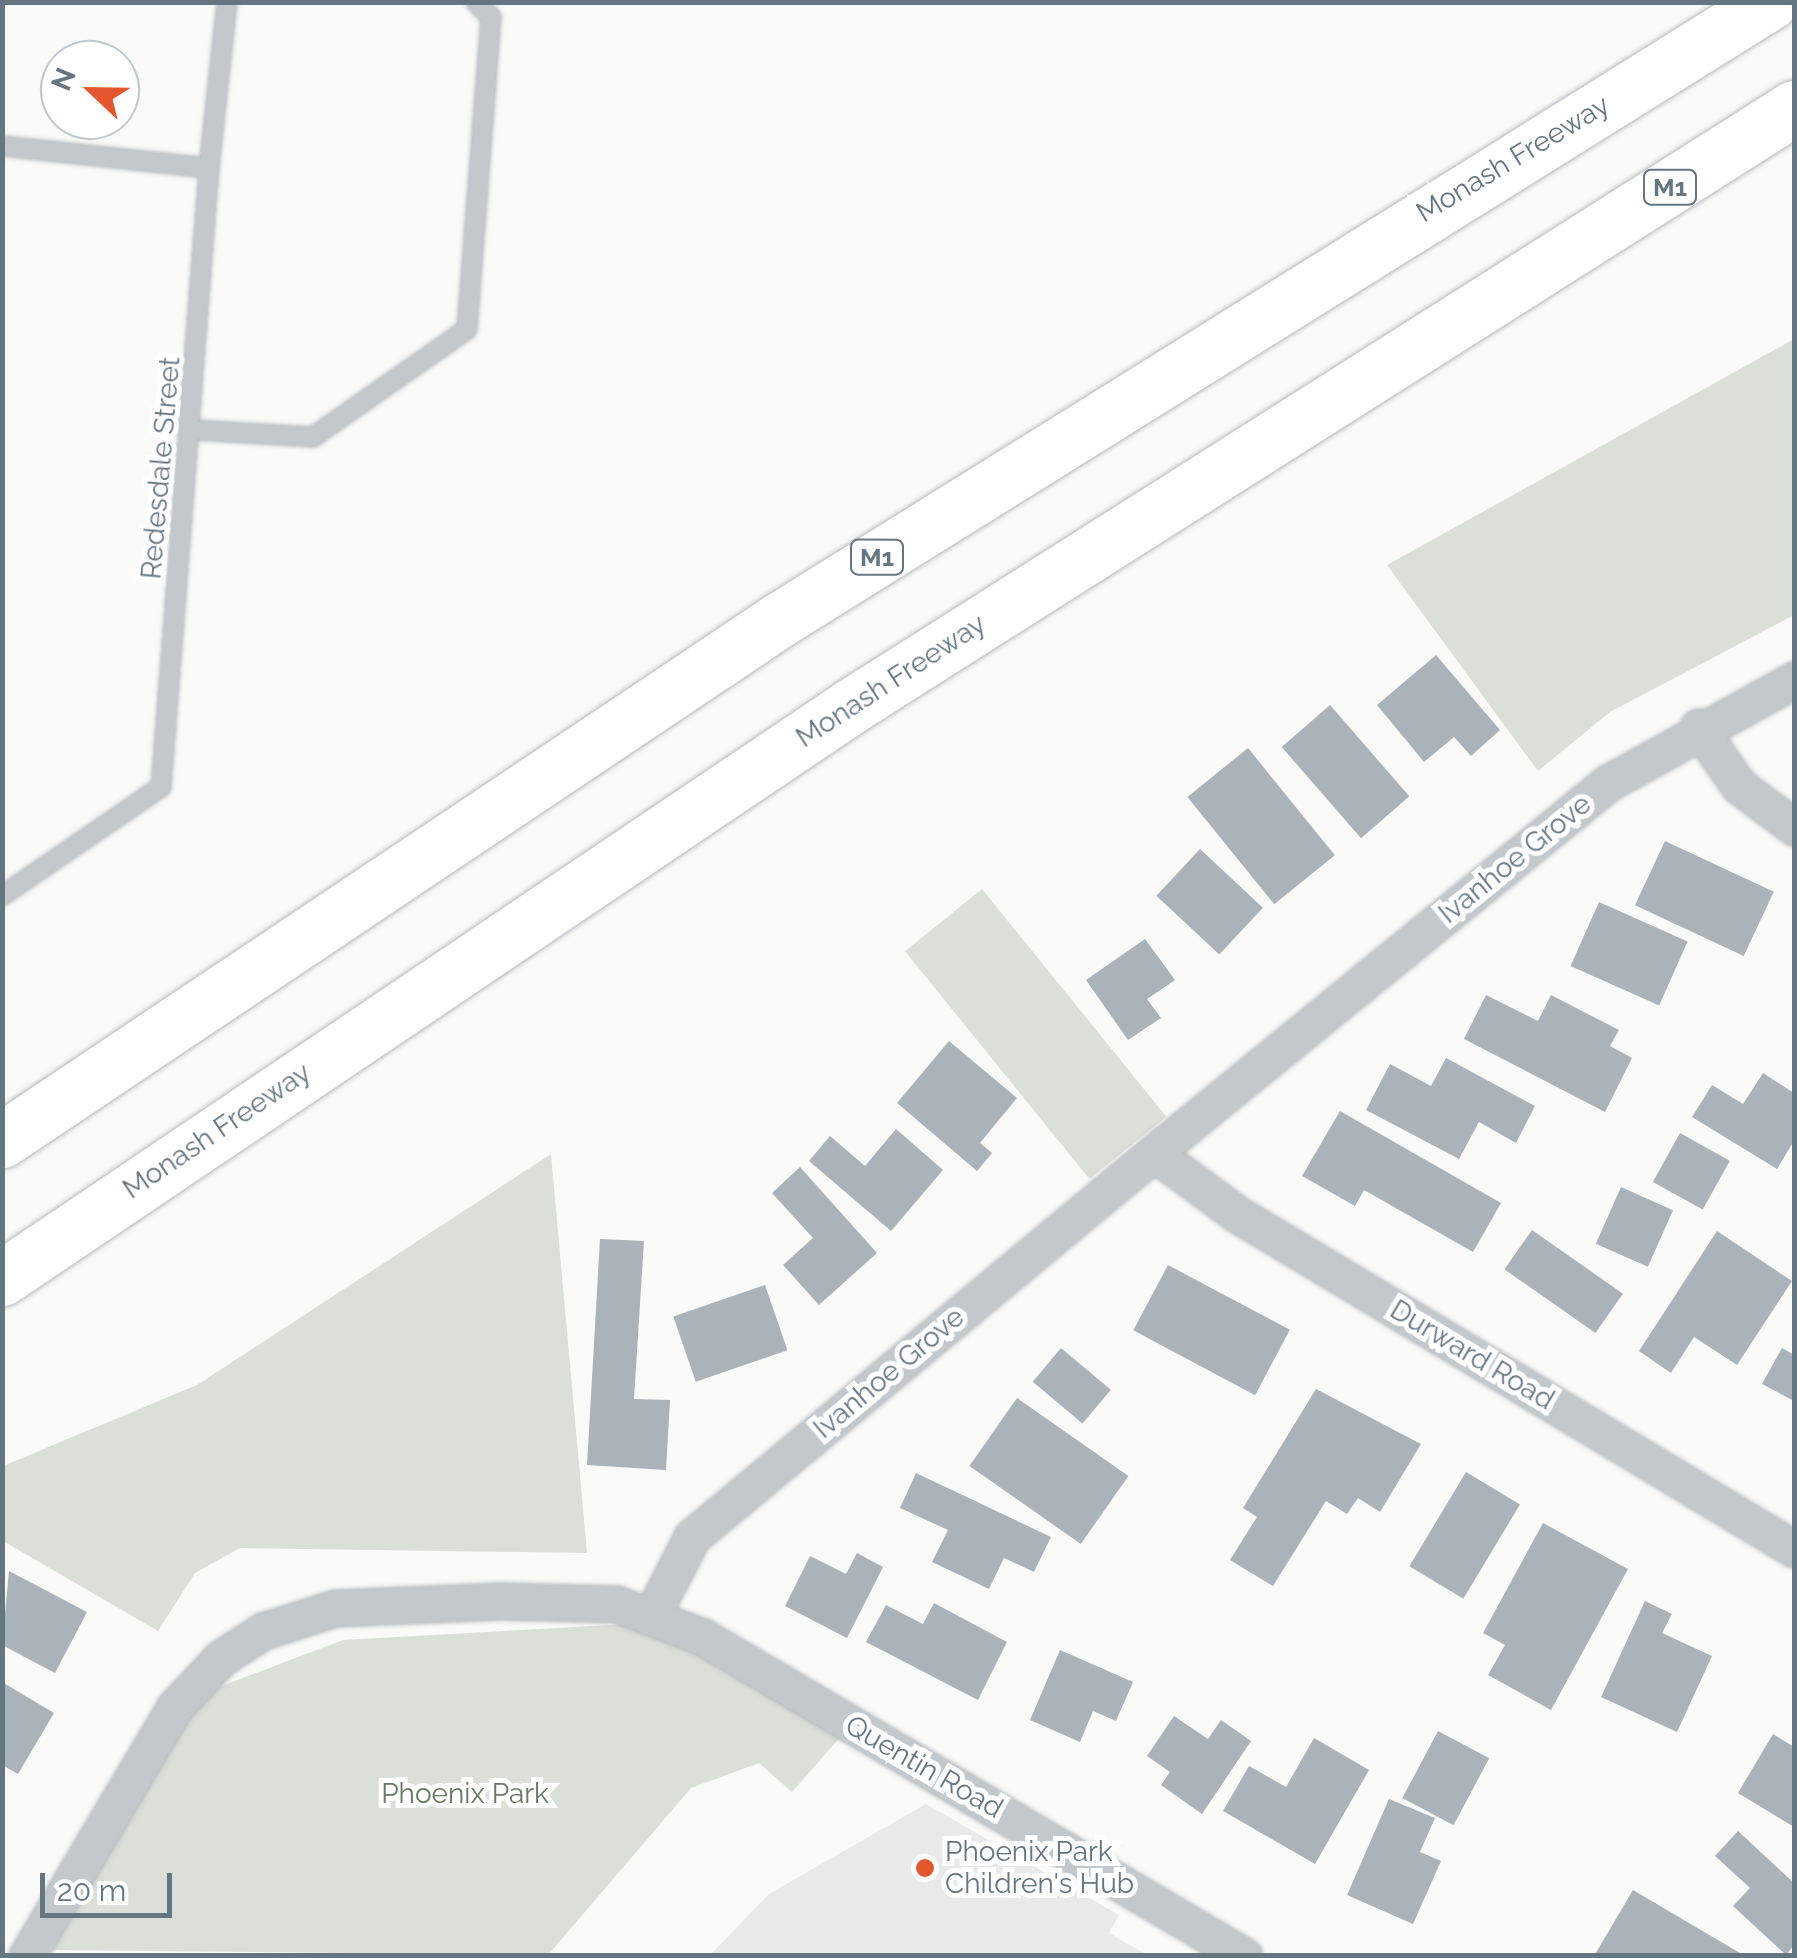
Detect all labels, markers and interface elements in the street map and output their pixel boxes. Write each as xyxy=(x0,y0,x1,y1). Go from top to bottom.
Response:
north arrow xyxy=(40,40,140,140)
text: N xyxy=(44,63,83,95)
street label: Monash Freeway xyxy=(1410,88,1616,230)
road number: M1 xyxy=(1642,167,1698,207)
street label: Redesdale Street xyxy=(135,355,187,581)
road number: M1 xyxy=(850,537,904,577)
street label: Monash Freeway xyxy=(790,607,992,755)
street label: Ivanhoe Grove xyxy=(1432,787,1598,931)
street label: Monash Freeway xyxy=(117,1056,317,1206)
street label: Durward Road xyxy=(1384,1293,1560,1417)
street label: Ivanhoe Grove xyxy=(807,1300,971,1446)
street label: Quentin Road xyxy=(839,1708,1009,1826)
park label: Phoenix Park xyxy=(381,1777,549,1811)
place label: Phoenix Park Children's Hub xyxy=(945,1835,1134,1901)
scale bar xyxy=(45,1853,178,1915)
marker: Phoenix Park Children's Hub xyxy=(914,1857,936,1879)
text: 20 m xyxy=(57,1873,126,1908)

